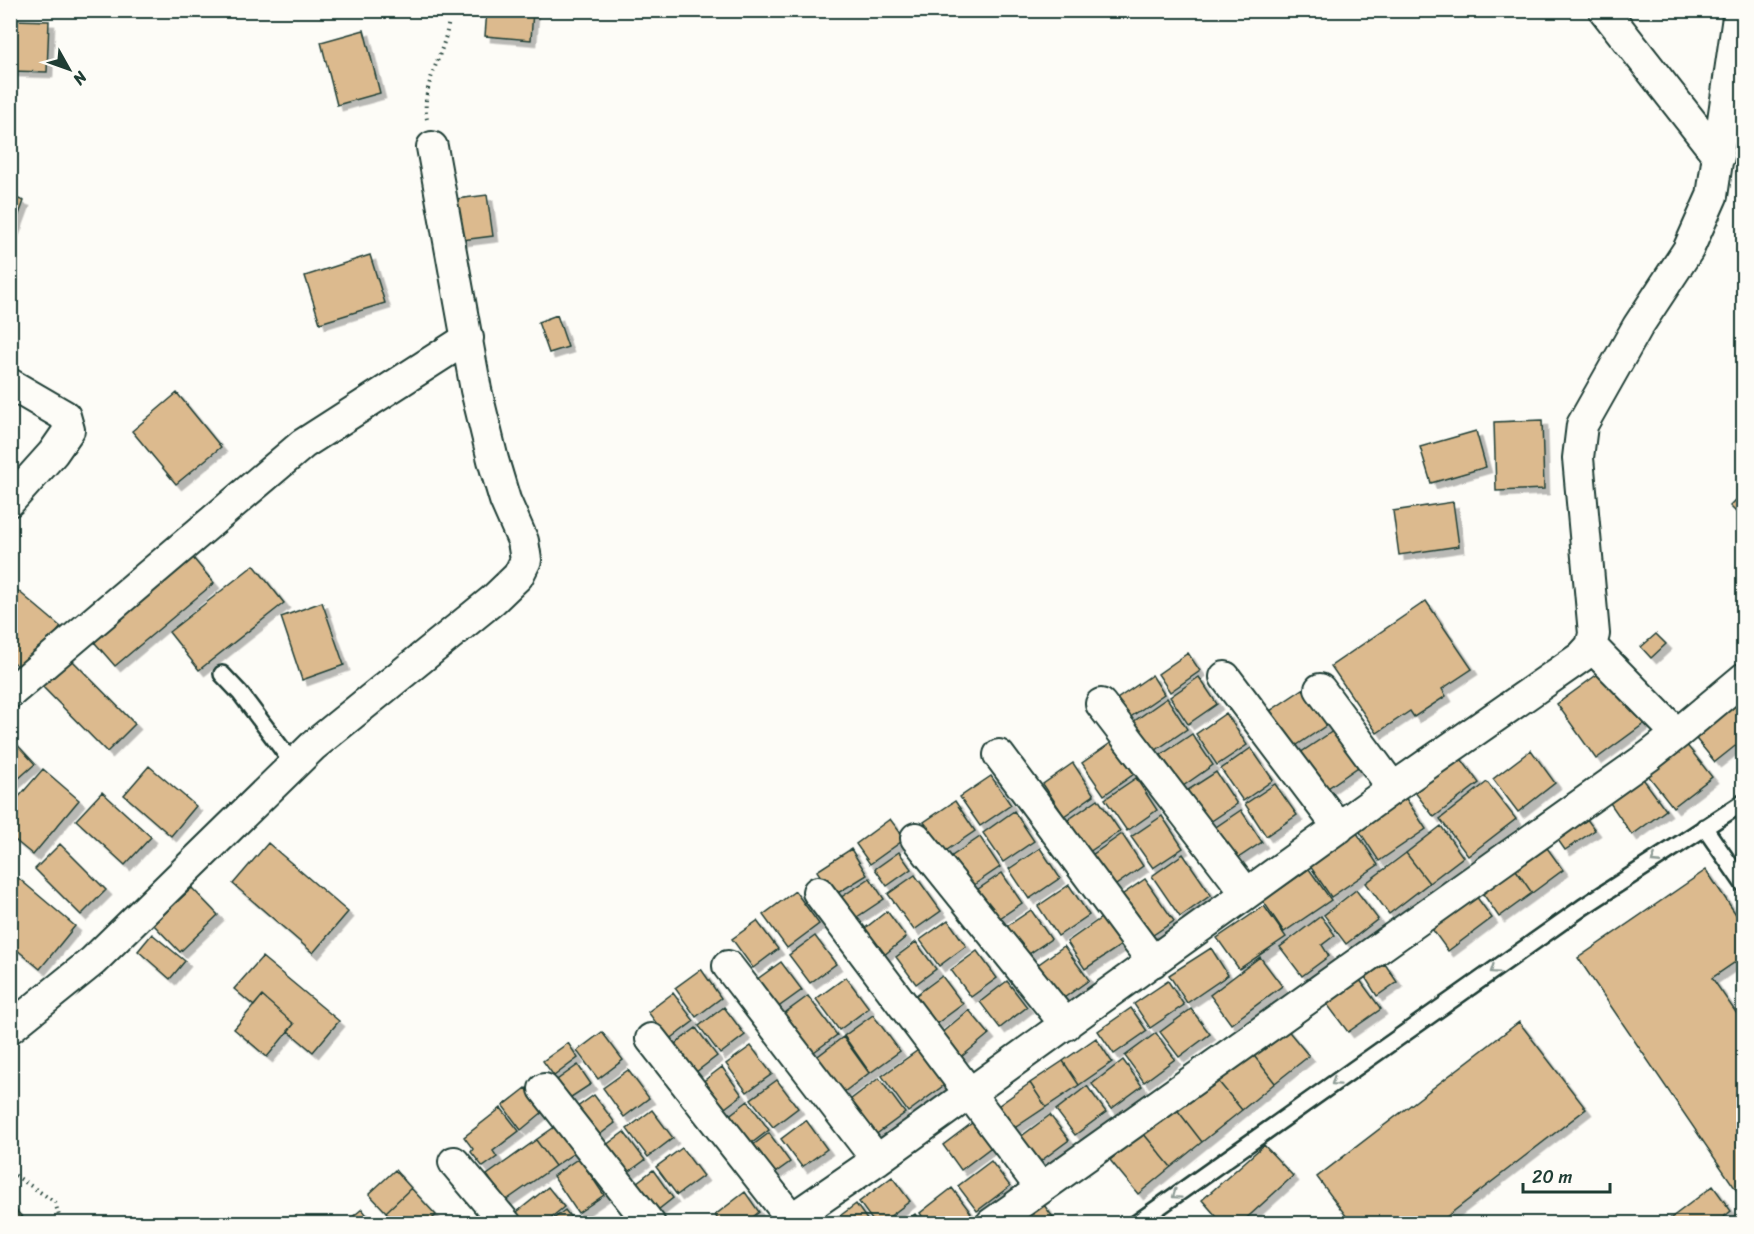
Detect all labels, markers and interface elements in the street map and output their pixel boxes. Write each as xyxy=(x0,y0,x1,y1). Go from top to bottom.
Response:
north arrow xyxy=(39,39,99,99)
text: N xyxy=(65,64,95,93)
one-way arrow xyxy=(1651,852,1662,863)
one-way arrow xyxy=(1490,963,1501,974)
one-way arrow xyxy=(1331,1075,1342,1086)
scale bar xyxy=(1523,1156,1610,1194)
text: 20 m xyxy=(1532,1161,1572,1193)
one-way arrow xyxy=(1171,1188,1182,1199)

